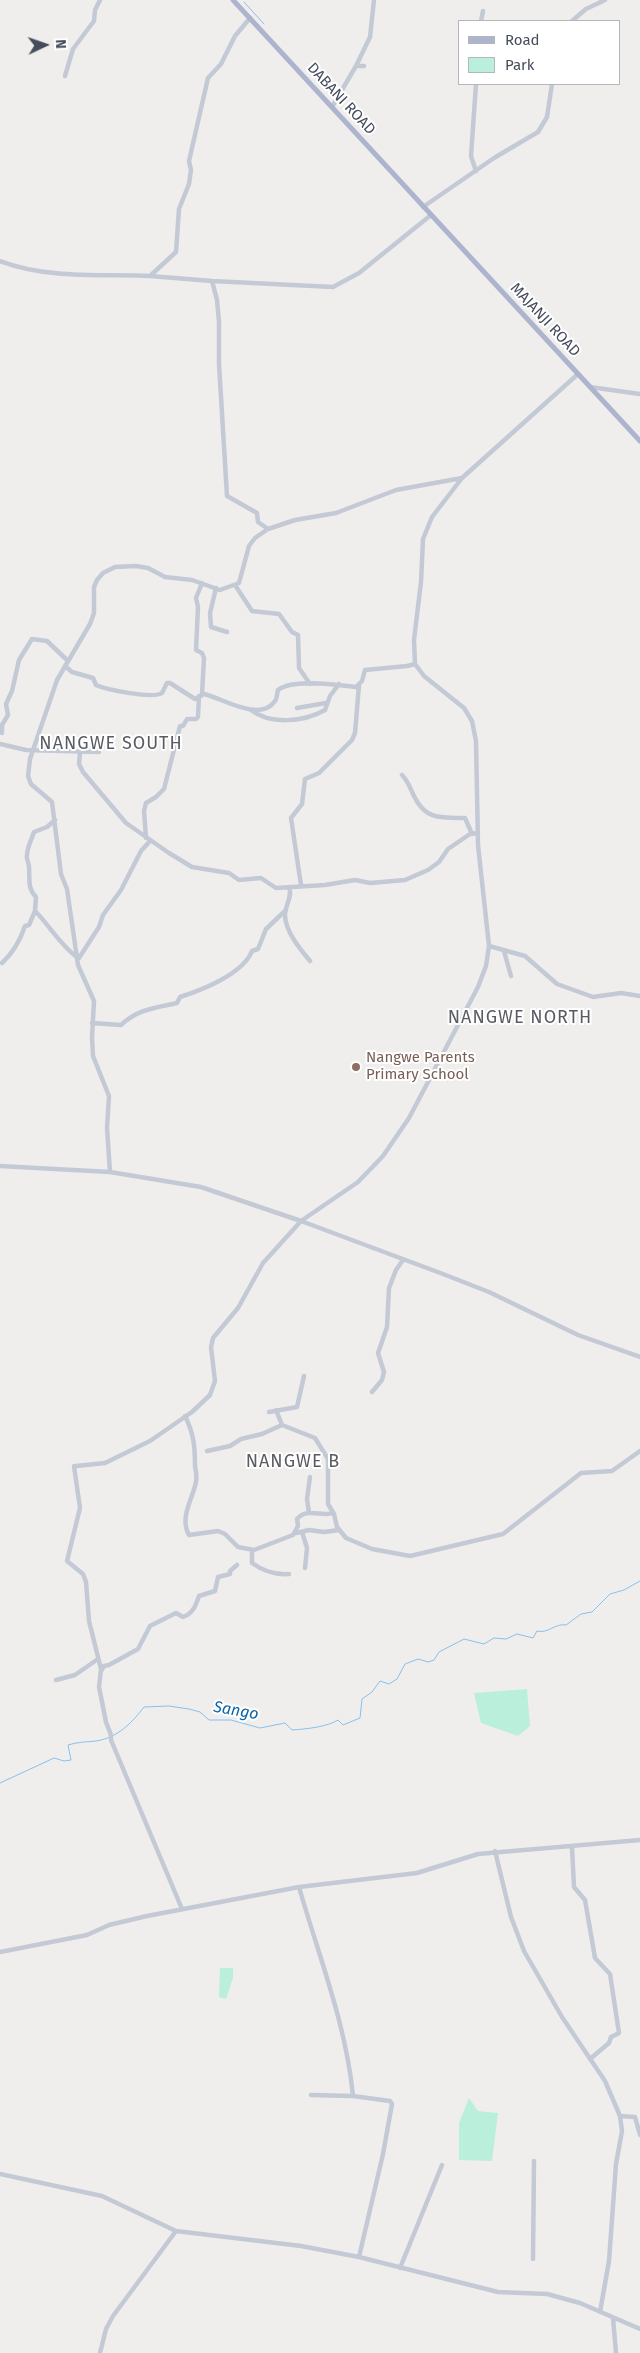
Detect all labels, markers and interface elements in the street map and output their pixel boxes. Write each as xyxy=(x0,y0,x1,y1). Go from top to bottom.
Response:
north arrow xyxy=(20,20,70,70)
legend xyxy=(458,20,620,85)
text: Road xyxy=(505,31,540,49)
text: N xyxy=(52,39,69,49)
text: Park xyxy=(505,56,535,74)
street label: DABANI ROAD xyxy=(303,59,379,139)
street label: MAJANJI ROAD xyxy=(506,279,584,361)
district label: NANGWE SOUTH xyxy=(38,733,184,755)
district label: NANGWE NORTH xyxy=(446,1007,594,1029)
place label: Nangwe Parents Primary School xyxy=(366,1049,475,1084)
marker: Nangwe Parents Primary School xyxy=(350,1061,362,1073)
district label: NANGWE B xyxy=(245,1451,341,1473)
water label: Sango xyxy=(212,1698,260,1724)

